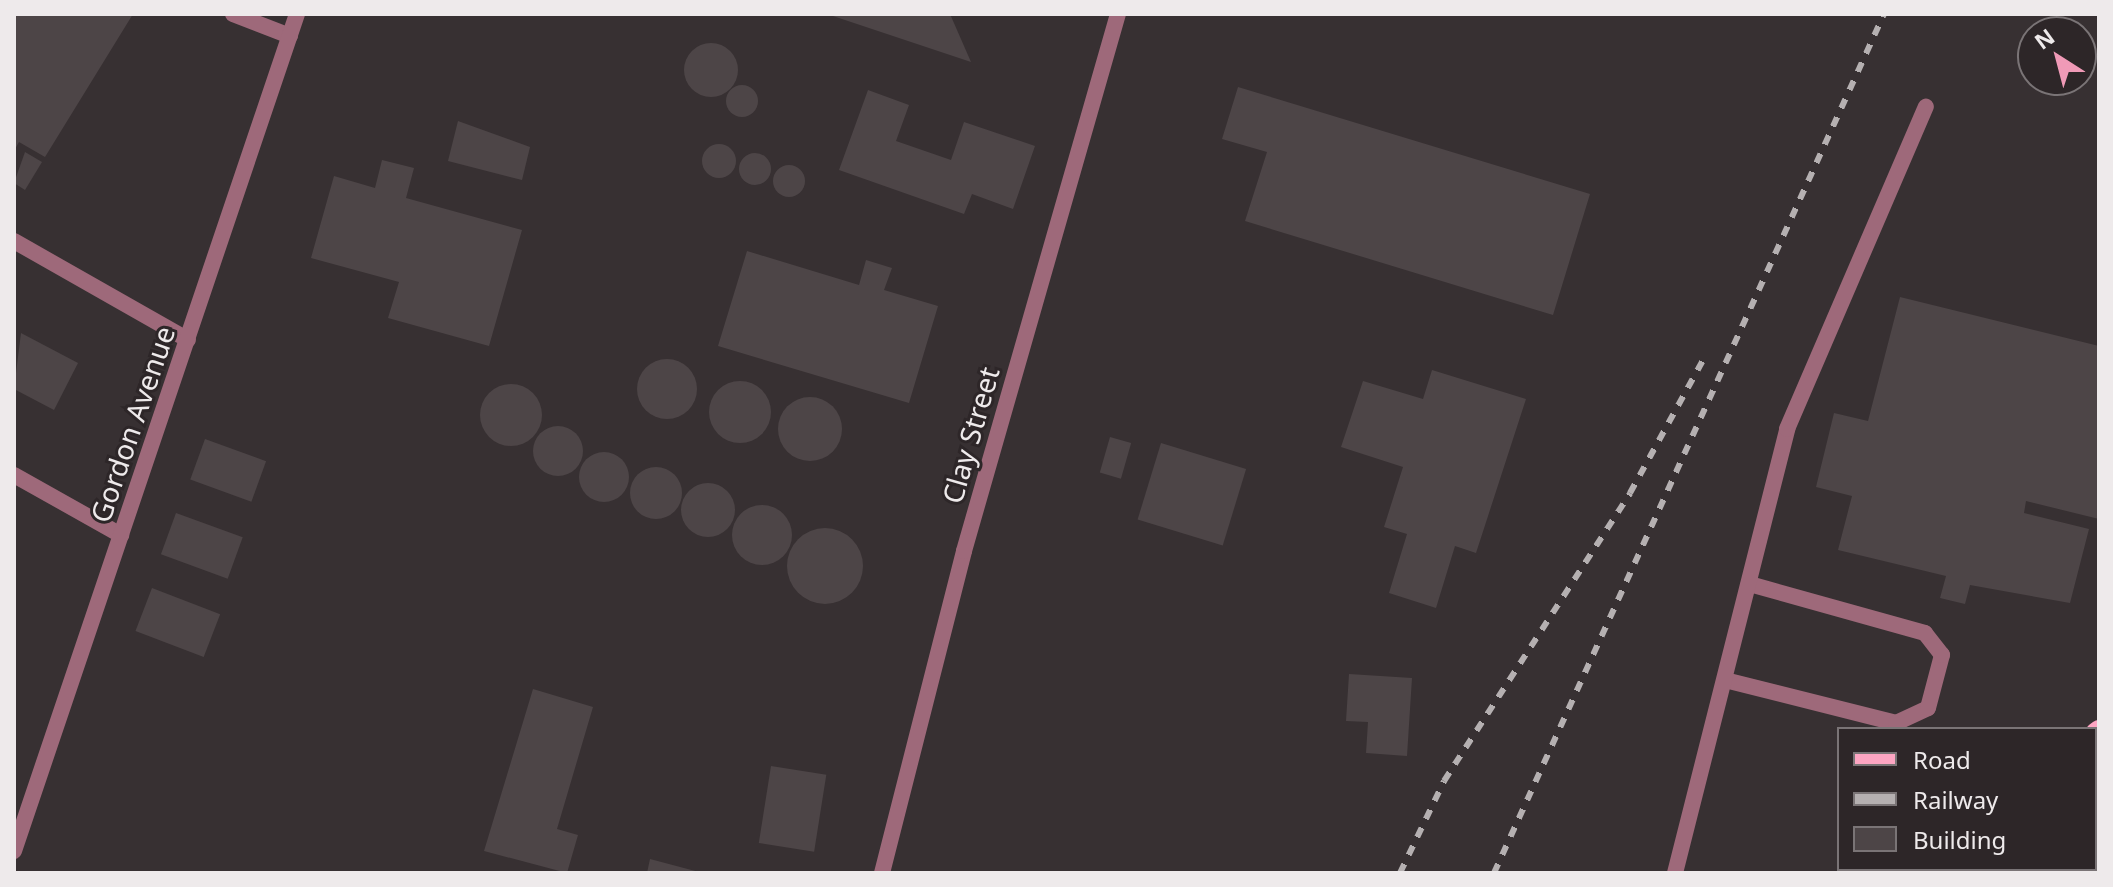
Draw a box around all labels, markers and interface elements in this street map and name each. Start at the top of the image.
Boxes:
north arrow [2017,16,2097,96]
text: N [2028,21,2060,56]
street label: Gordon Avenue [83,321,181,527]
street label: Clay Street [935,363,1005,507]
legend [1837,727,2097,871]
text: Road [1913,743,1971,776]
text: Railway [1913,783,1998,816]
text: Building [1913,823,2006,856]

